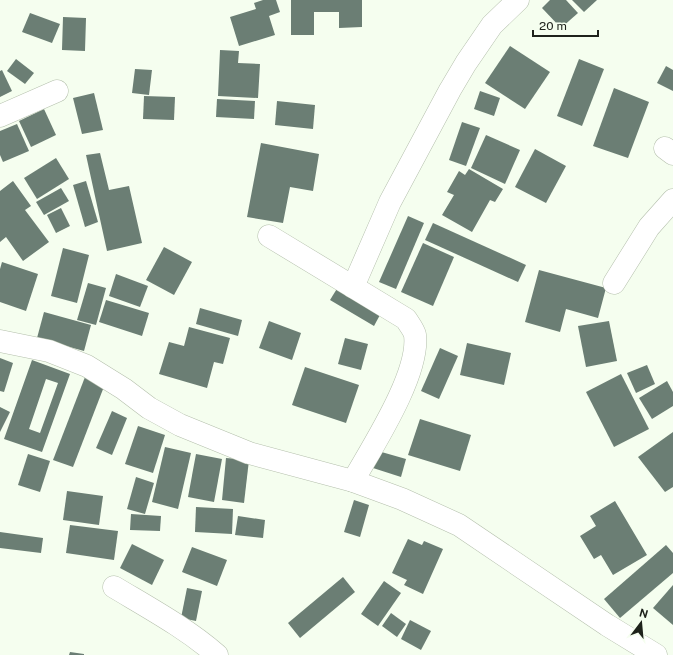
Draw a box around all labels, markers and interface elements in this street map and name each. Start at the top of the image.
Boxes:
scale bar [533,12,598,38]
text: 20 m [539,19,567,33]
north arrow [621,603,661,643]
text: N [638,606,650,620]

